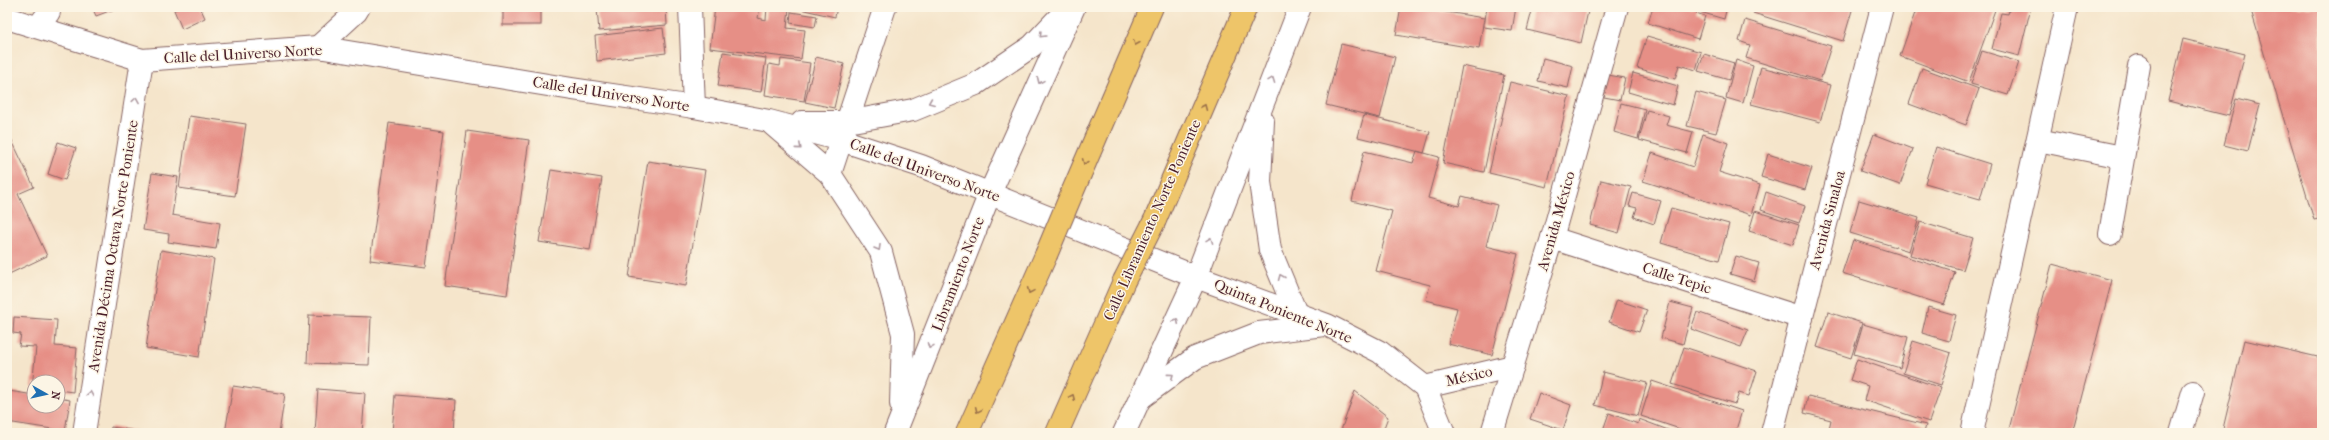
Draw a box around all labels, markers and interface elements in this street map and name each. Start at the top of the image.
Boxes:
one-way arrow [1039,30,1046,38]
one-way arrow [1133,39,1141,46]
street label: Calle del Universo Norte [163,41,323,67]
street label: Calle del Universo Norte [531,73,691,115]
one-way arrow [1268,76,1276,83]
one-way arrow [1037,77,1045,84]
one-way arrow [131,97,140,103]
one-way arrow [928,97,936,105]
one-way arrow [1199,103,1207,110]
street label: Calle Libramiento Norte Poniente [1099,116,1205,323]
street label: Avenida Décima Octava Norte Poniente [84,118,142,374]
street label: Calle del Universo Norte [847,134,1003,206]
one-way arrow [794,142,801,149]
one-way arrow [1082,159,1090,166]
street label: Avenida Sinaloa [1805,168,1849,272]
street label: Avenida México [1533,169,1579,274]
street label: Libramiento Norte [928,214,988,334]
one-way arrow [1206,237,1214,244]
one-way arrow [873,244,880,251]
street label: Calle Tepic [1640,258,1714,298]
one-way arrow [1278,274,1286,281]
street label: Quinta Poniente Norte [1211,275,1355,347]
one-way arrow [1027,286,1035,294]
one-way arrow [1171,318,1179,325]
one-way arrow [926,343,934,350]
street label: México [1444,362,1494,390]
one-way arrow [1167,373,1174,381]
north arrow [26,374,66,414]
text: N [48,390,62,401]
one-way arrow [86,391,94,398]
one-way arrow [1068,394,1076,401]
one-way arrow [974,406,982,413]

